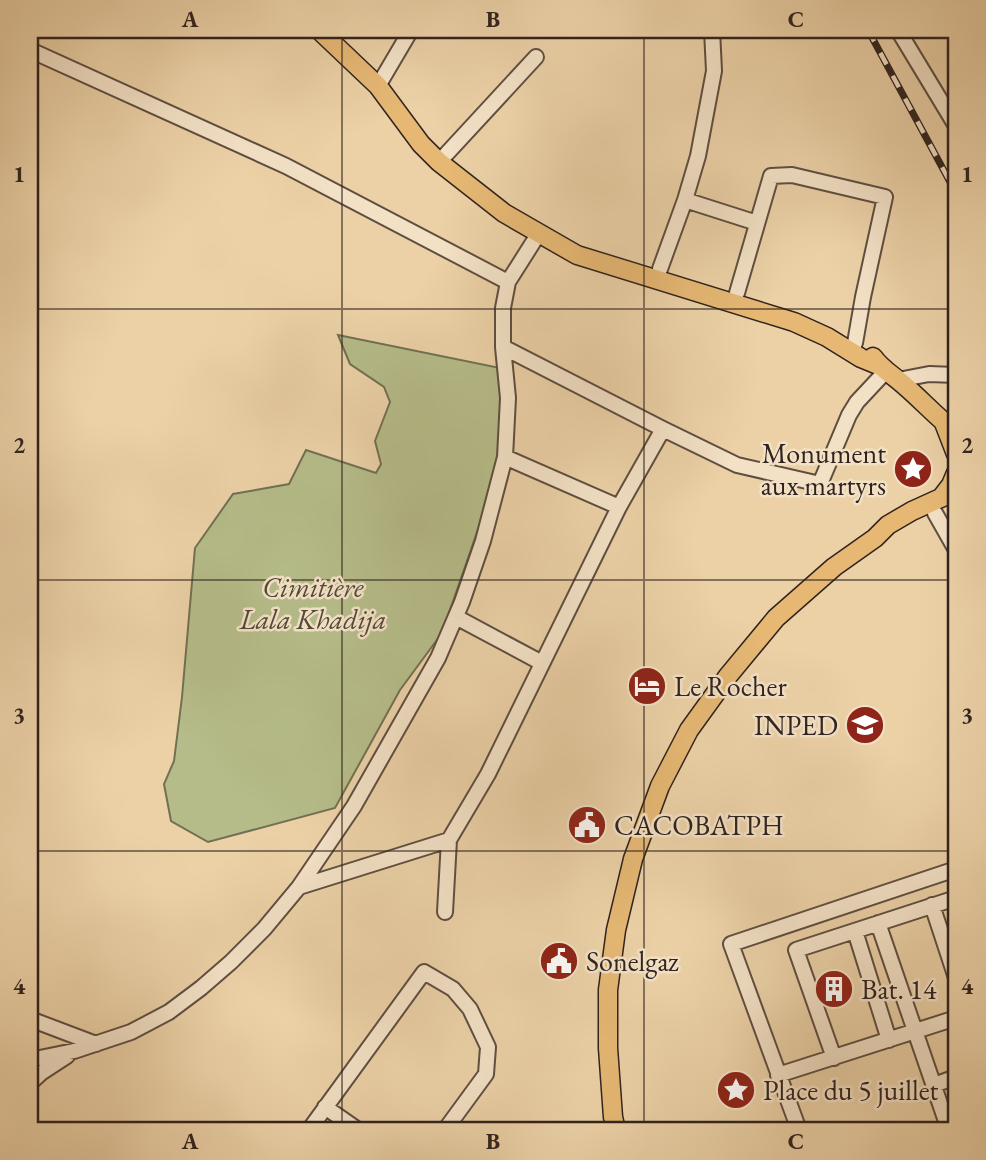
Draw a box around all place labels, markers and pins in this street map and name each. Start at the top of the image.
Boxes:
place label: Monument aux martyrs [761,435,886,503]
place icon: Monument aux martyrs [892,448,934,490]
hotel icon: Le Rocher [626,665,668,707]
place label: Le Rocher [674,668,787,704]
school or university icon: INPED [844,704,886,746]
place label: INPED [754,707,838,743]
public building icon: CACOBATPH [566,804,608,846]
place label: CACOBATPH [614,807,784,843]
public building icon: Sonelgaz [538,940,580,982]
place label: Sonelgaz [586,943,679,979]
building icon: Bat. 14 [813,968,855,1010]
place label: Bat. 14 [861,971,937,1007]
place icon: Place du 5 juillet [715,1069,757,1111]
place label: Place du 5 juillet [763,1072,939,1108]

